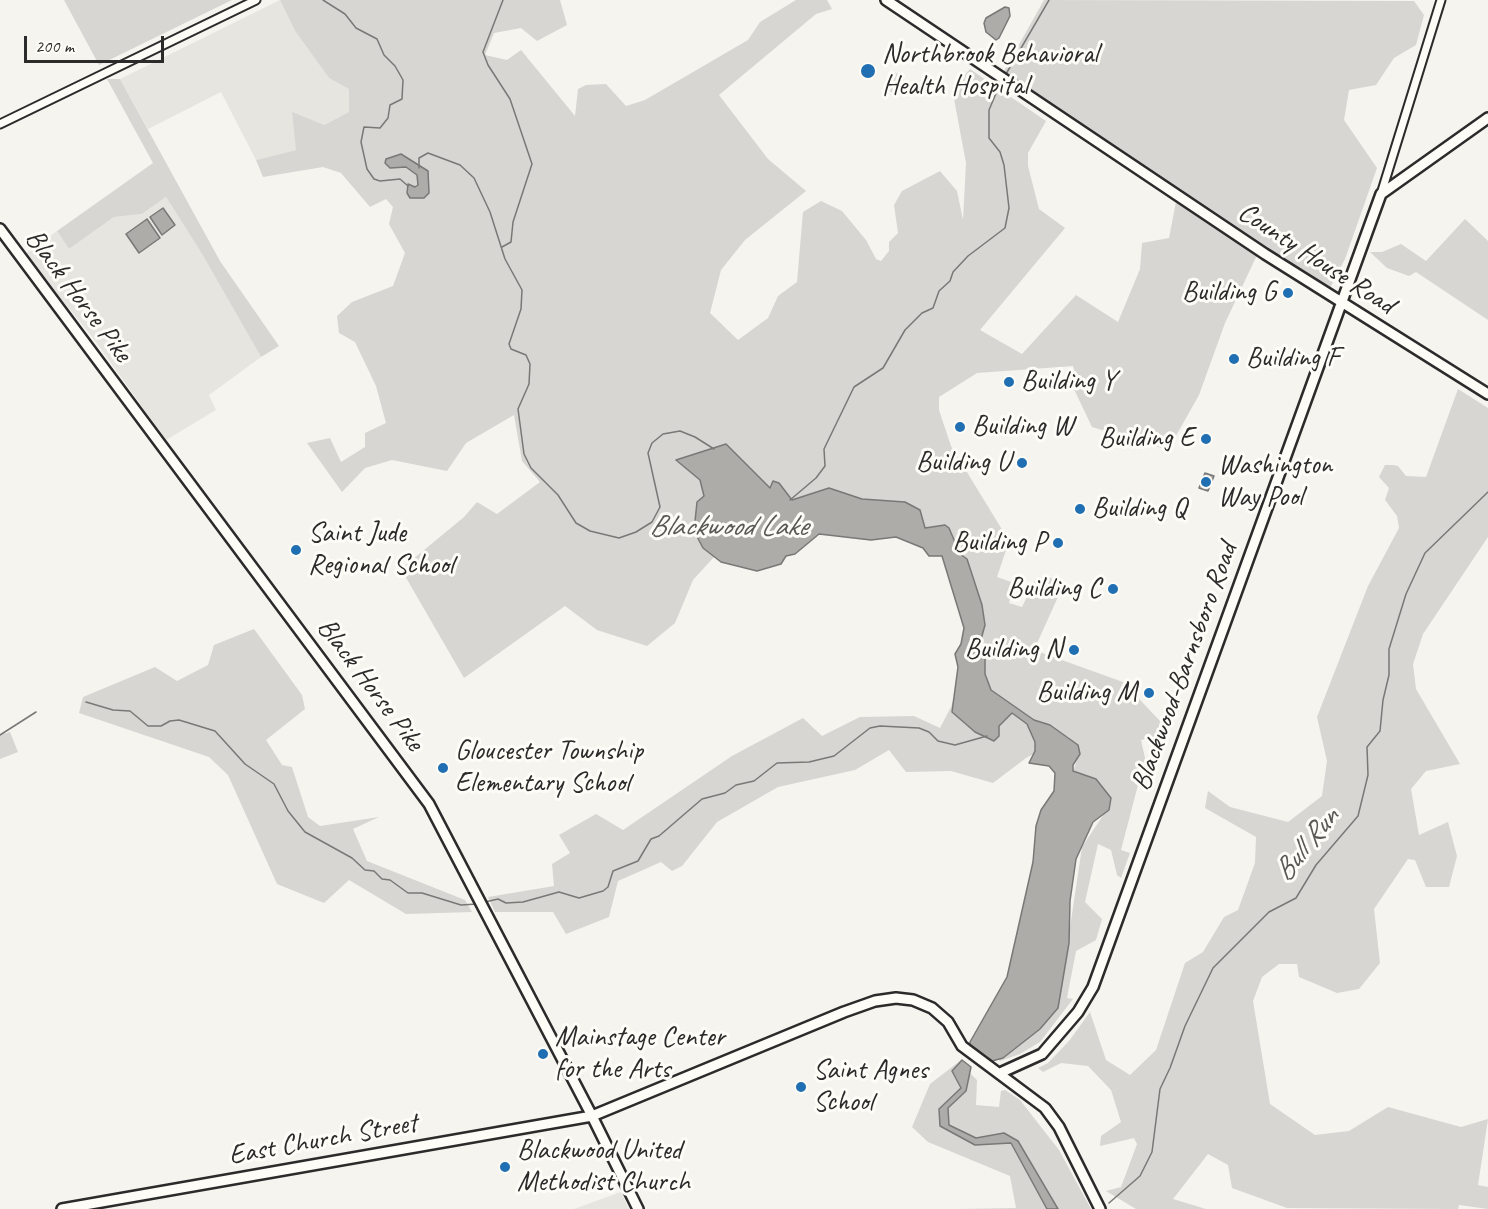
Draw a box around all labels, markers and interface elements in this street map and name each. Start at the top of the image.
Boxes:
scale bar [27,24,166,62]
text: 200 m [35,35,74,57]
place label: Northbrook Behavioral Health Hospital [882,38,1098,104]
marker: Northbrook Behavioral Health Hospital [859,62,877,80]
street label: County House Road [1231,196,1401,322]
street label: Black Horse Pike [17,223,139,369]
place label: Building G [1182,276,1276,310]
marker: Building G [1281,286,1295,300]
place label: Building F [1246,342,1339,376]
marker: Building F [1227,352,1241,366]
place label: Building Y [1021,365,1116,399]
marker: Building Y [1002,375,1016,389]
place label: Building W [972,410,1073,444]
marker: Building W [953,420,967,434]
place label: Building E [1099,422,1194,456]
marker: Building E [1199,432,1213,446]
place label: Building U [916,446,1010,480]
place label: Washington Way Pool [1218,449,1332,515]
marker: Building U [1015,456,1029,470]
marker: Washington Way Pool [1199,475,1213,489]
place label: Building Q [1092,492,1186,526]
marker: Building Q [1073,502,1087,516]
water label: Blackwood Lake [649,509,807,545]
place label: Saint Jude Regional School [308,517,453,583]
place label: Building P [953,526,1046,560]
marker: Building P [1051,536,1065,550]
street label: Blackwood-Barnsboro Road [1125,539,1245,795]
marker: Saint Jude Regional School [289,543,303,557]
place label: Building C [1007,572,1101,606]
marker: Building C [1106,582,1120,596]
street label: Black Horse Pike [309,612,431,758]
place label: Building N [965,633,1062,667]
marker: Building N [1067,643,1081,657]
place label: Building M [1036,676,1137,710]
marker: Building M [1142,686,1156,700]
place label: Gloucester Township Elementary School [455,735,643,801]
marker: Gloucester Township Elementary School [436,761,450,775]
water label: Bull Run [1267,801,1347,889]
place label: Mainstage Center for the Arts [555,1021,725,1087]
marker: Mainstage Center for the Arts [536,1047,550,1061]
place label: Saint Agnes School [813,1054,928,1120]
marker: Saint Agnes School [794,1080,808,1094]
street label: East Church Street [226,1107,420,1173]
place label: Blackwood United Methodist Church [517,1134,690,1200]
marker: Blackwood United Methodist Church [498,1160,512,1174]

